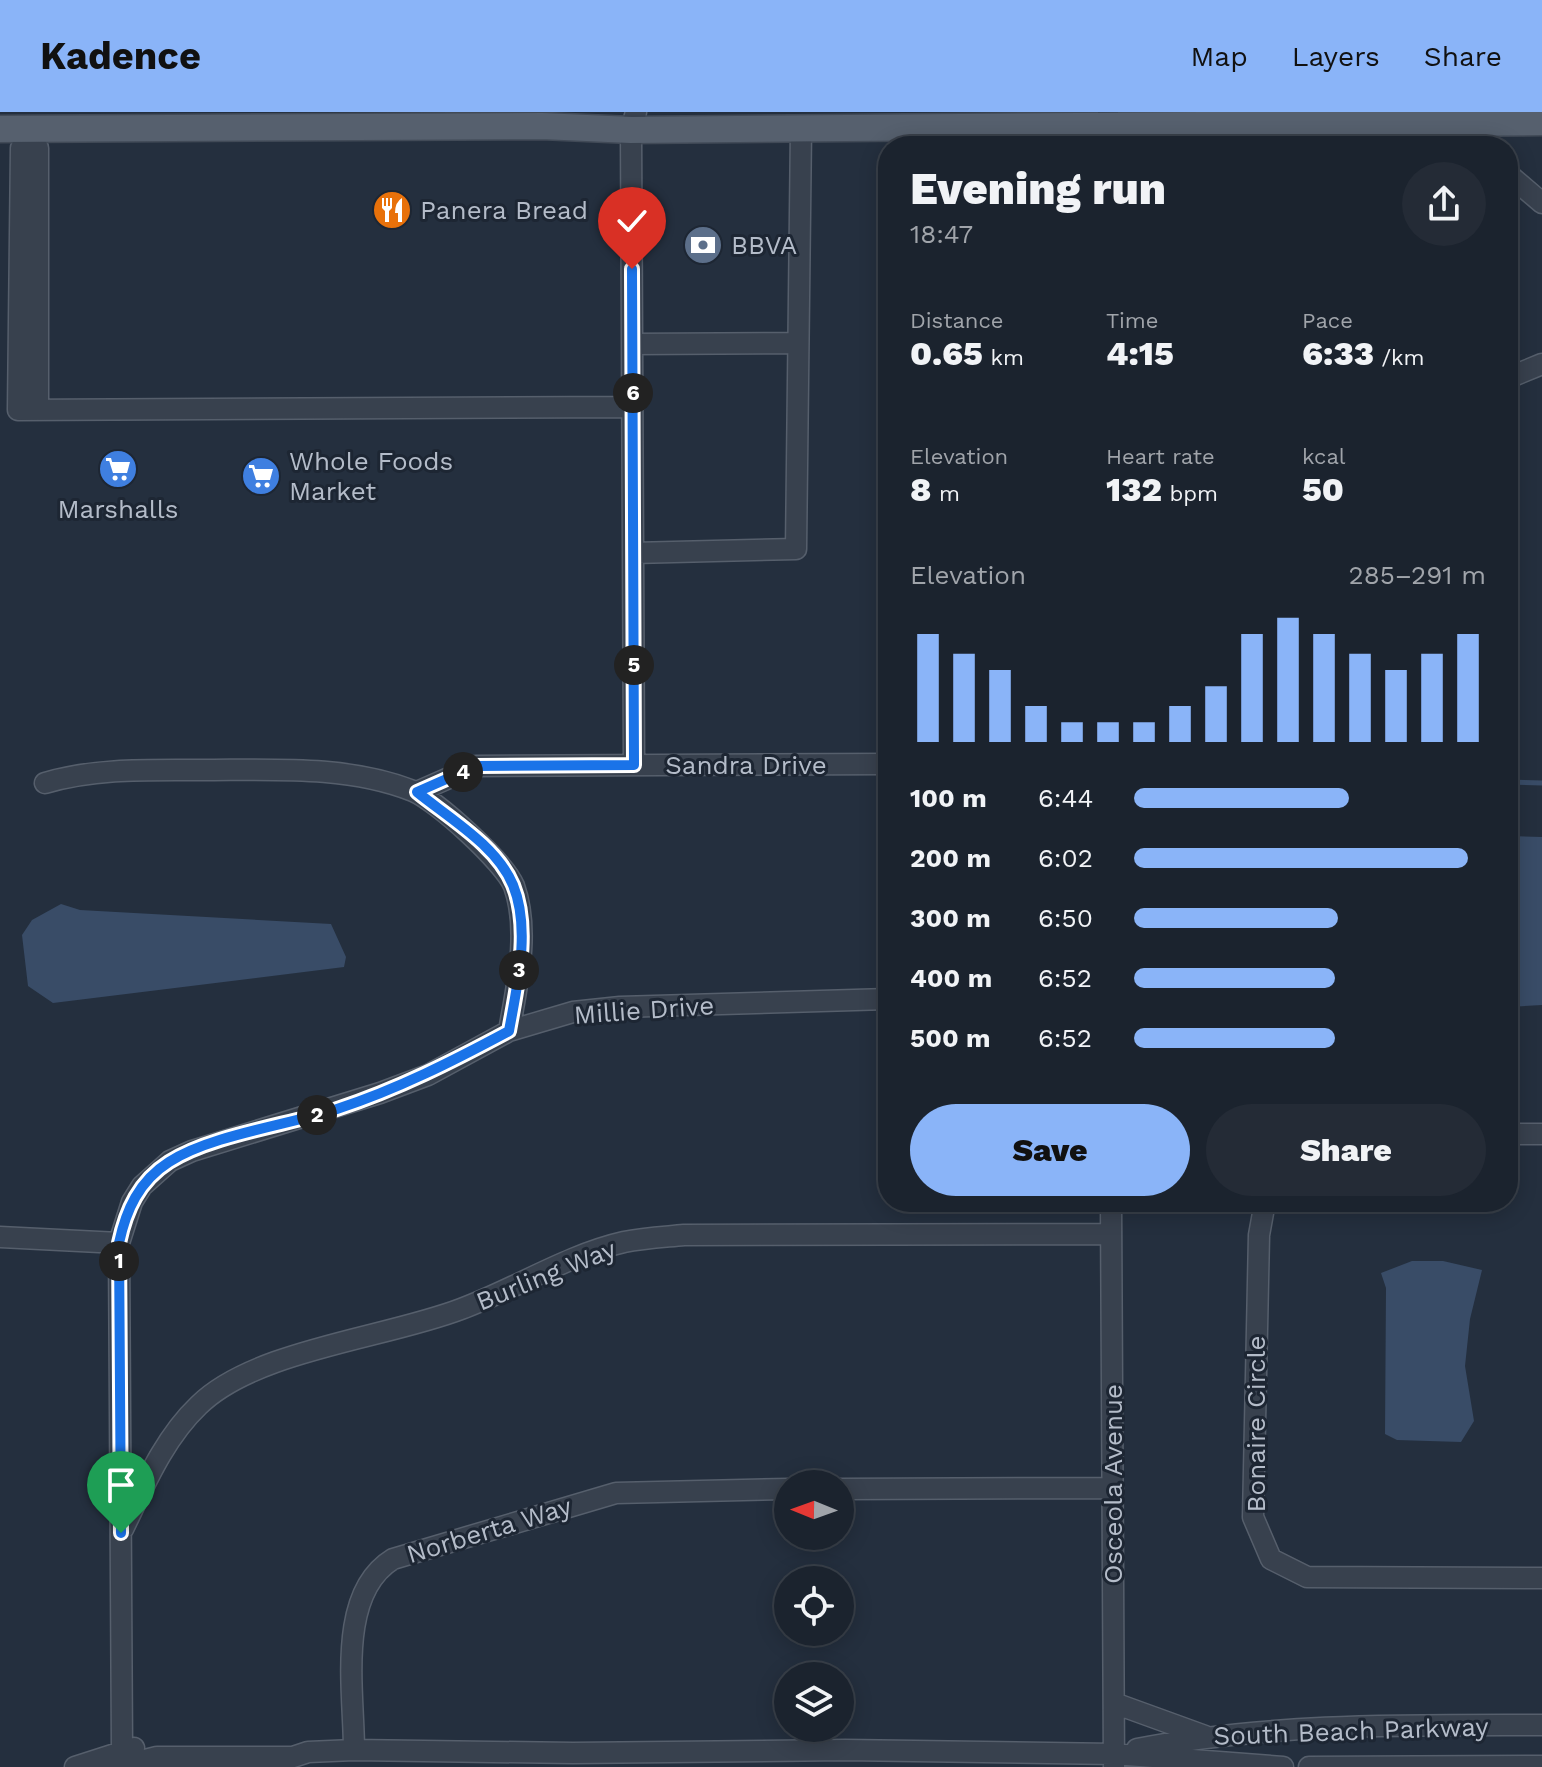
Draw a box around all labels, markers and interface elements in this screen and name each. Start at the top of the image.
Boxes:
text: Kadence [40,34,201,78]
text: Map [1191,40,1248,73]
text: Layers [1292,40,1380,73]
text: Share [1424,40,1502,73]
button: share [1402,162,1486,246]
text: Evening run [910,163,1166,215]
pin [598,187,666,269]
restaurant icon: Panera Bread [371,189,413,231]
place label: Panera Bread [420,195,588,225]
icon: check [610,199,654,243]
text: 18:47 [910,219,973,249]
bank icon: BBVA [682,224,724,266]
place label: BBVA [731,230,797,260]
text: Distance [910,308,1004,333]
text: Time [1106,308,1158,333]
text: Pace [1302,308,1353,333]
text: 0.65 [910,333,983,373]
text: 4:15 [1106,333,1174,373]
text: 6:33 [1302,333,1374,373]
text: km [983,345,1024,370]
text: /km [1374,345,1425,370]
pin: 6 [613,373,653,413]
text: 6 [626,380,640,405]
text: Elevation [910,444,1008,469]
text: Heart rate [1106,444,1215,469]
text: kcal [1302,444,1346,469]
place label: Whole Foods Market [289,446,453,506]
supermarket icon: Marshalls [97,448,139,490]
supermarket icon: Whole Foods Market [240,455,282,497]
text: 8 [910,469,931,509]
text: 132 [1106,469,1162,509]
text: 50 [1302,469,1344,509]
text: m [931,481,960,506]
text: bpm [1162,481,1218,506]
place label: Marshalls [58,494,178,524]
text: Elevation [910,560,1026,590]
text: 285–291 m [1348,560,1486,590]
pin: 5 [614,645,654,685]
text: 5 [628,652,640,677]
street label: Sandra Drive [665,750,827,780]
pin: 4 [443,752,483,792]
text: 4 [456,759,470,784]
text: 100 m [910,783,987,813]
text: 6:44 [1038,783,1093,813]
text: 200 m [910,843,991,873]
text: 6:02 [1038,843,1093,873]
text: 300 m [910,903,991,933]
text: 6:50 [1038,903,1093,933]
pin: 3 [499,950,539,990]
text: 3 [512,957,526,982]
text: 400 m [910,963,992,993]
text: 6:52 [1038,963,1092,993]
street label: Millie Drive [573,990,715,1030]
text: 500 m [910,1023,991,1053]
text: 6:52 [1038,1023,1092,1053]
pin: 2 [297,1095,337,1135]
text: 2 [310,1102,324,1127]
button: Save [910,1104,1190,1196]
button: Share [1206,1104,1486,1196]
street label: Burling Way [472,1233,621,1317]
pin: 1 [99,1241,139,1281]
text: 1 [114,1248,124,1273]
street label: Bonaire Circle [1241,1336,1271,1512]
street label: Osceola Avenue [1098,1384,1128,1584]
pin [87,1451,155,1533]
icon: arrive [99,1463,143,1507]
north arrow [774,1470,854,1550]
map controls [774,1470,854,1742]
street label: Norberta Way [403,1491,576,1569]
button: locate [774,1566,854,1646]
button: layers [774,1662,854,1742]
street label: South Beach Parkway [1213,1711,1490,1751]

